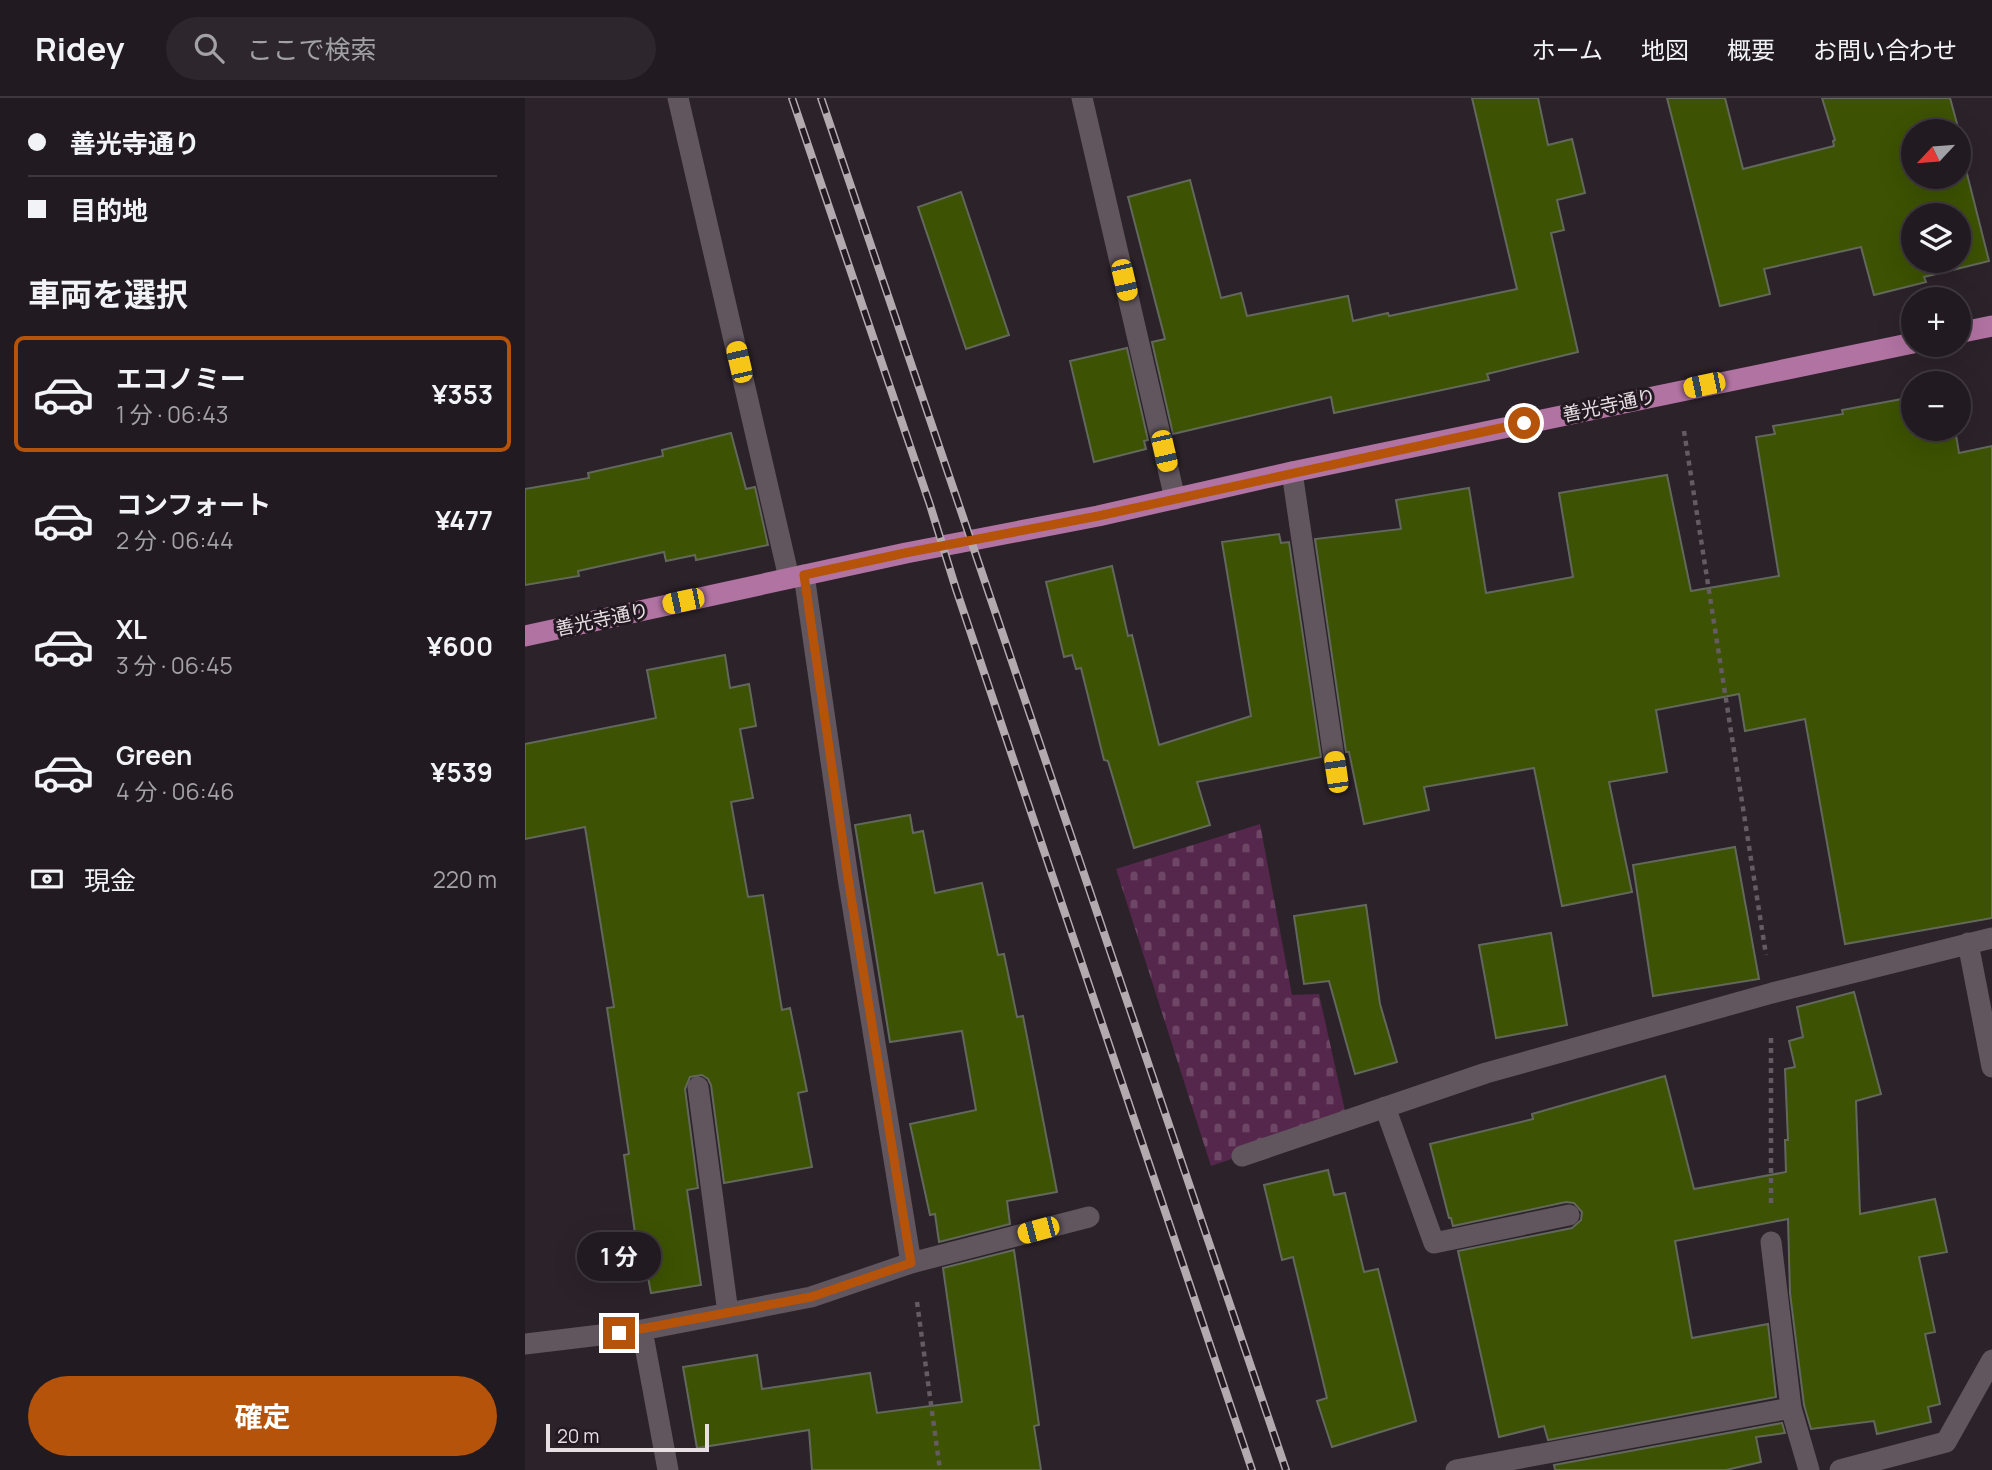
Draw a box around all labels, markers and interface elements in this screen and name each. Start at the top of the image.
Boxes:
search box [166,17,656,80]
text: Ridey [35,26,124,71]
icon: search [190,29,228,67]
text: ここで検索 [246,31,376,67]
text: ホーム [1532,33,1603,66]
text: 地図 [1641,33,1689,66]
text: 概要 [1727,33,1775,66]
text: お問い合わせ [1813,33,1957,66]
north arrow [1901,119,1971,189]
map controls [1901,119,1971,441]
text: 善光寺通り [70,125,200,161]
text: 目的地 [70,192,148,228]
button: layers [1901,203,1971,273]
car [1110,257,1139,303]
text: 車両を選択 [28,272,188,316]
button: + [1901,287,1971,357]
car [725,339,754,385]
text: エコノミー [116,360,246,396]
icon: car [32,363,95,426]
car [1682,370,1727,400]
button: − [1901,371,1971,441]
text: ¥353 [432,376,493,412]
street label: 善光寺通り [1560,382,1658,428]
text: 1 分 · 06:43 [116,398,228,430]
route start [1508,407,1540,439]
car [1150,428,1179,474]
text: コンフォート [116,486,271,522]
icon: car [32,489,95,552]
text: ¥477 [435,502,493,538]
text: 2 分 · 06:44 [116,524,234,556]
car [661,586,706,616]
street label: 善光寺通り [553,596,651,642]
text: XL [116,611,147,647]
icon: car [32,615,95,678]
text: ¥600 [427,628,493,664]
text: 3 分 · 06:45 [116,649,233,681]
text: Green [116,737,192,773]
icon: car [32,741,95,804]
car [1323,750,1350,794]
text: ¥539 [431,754,493,790]
text: 4 分 · 06:46 [116,775,235,807]
icon: cash [28,860,66,898]
text: 現金 [84,862,136,898]
text: 220 m [433,863,497,895]
car [1015,1214,1062,1246]
callout: 1 分 [577,1232,661,1280]
text: 1 分 [600,1240,638,1272]
route end [603,1317,635,1349]
button: 確定 [28,1376,497,1456]
scale bar [546,1421,709,1453]
text: 20 m [557,1423,599,1449]

